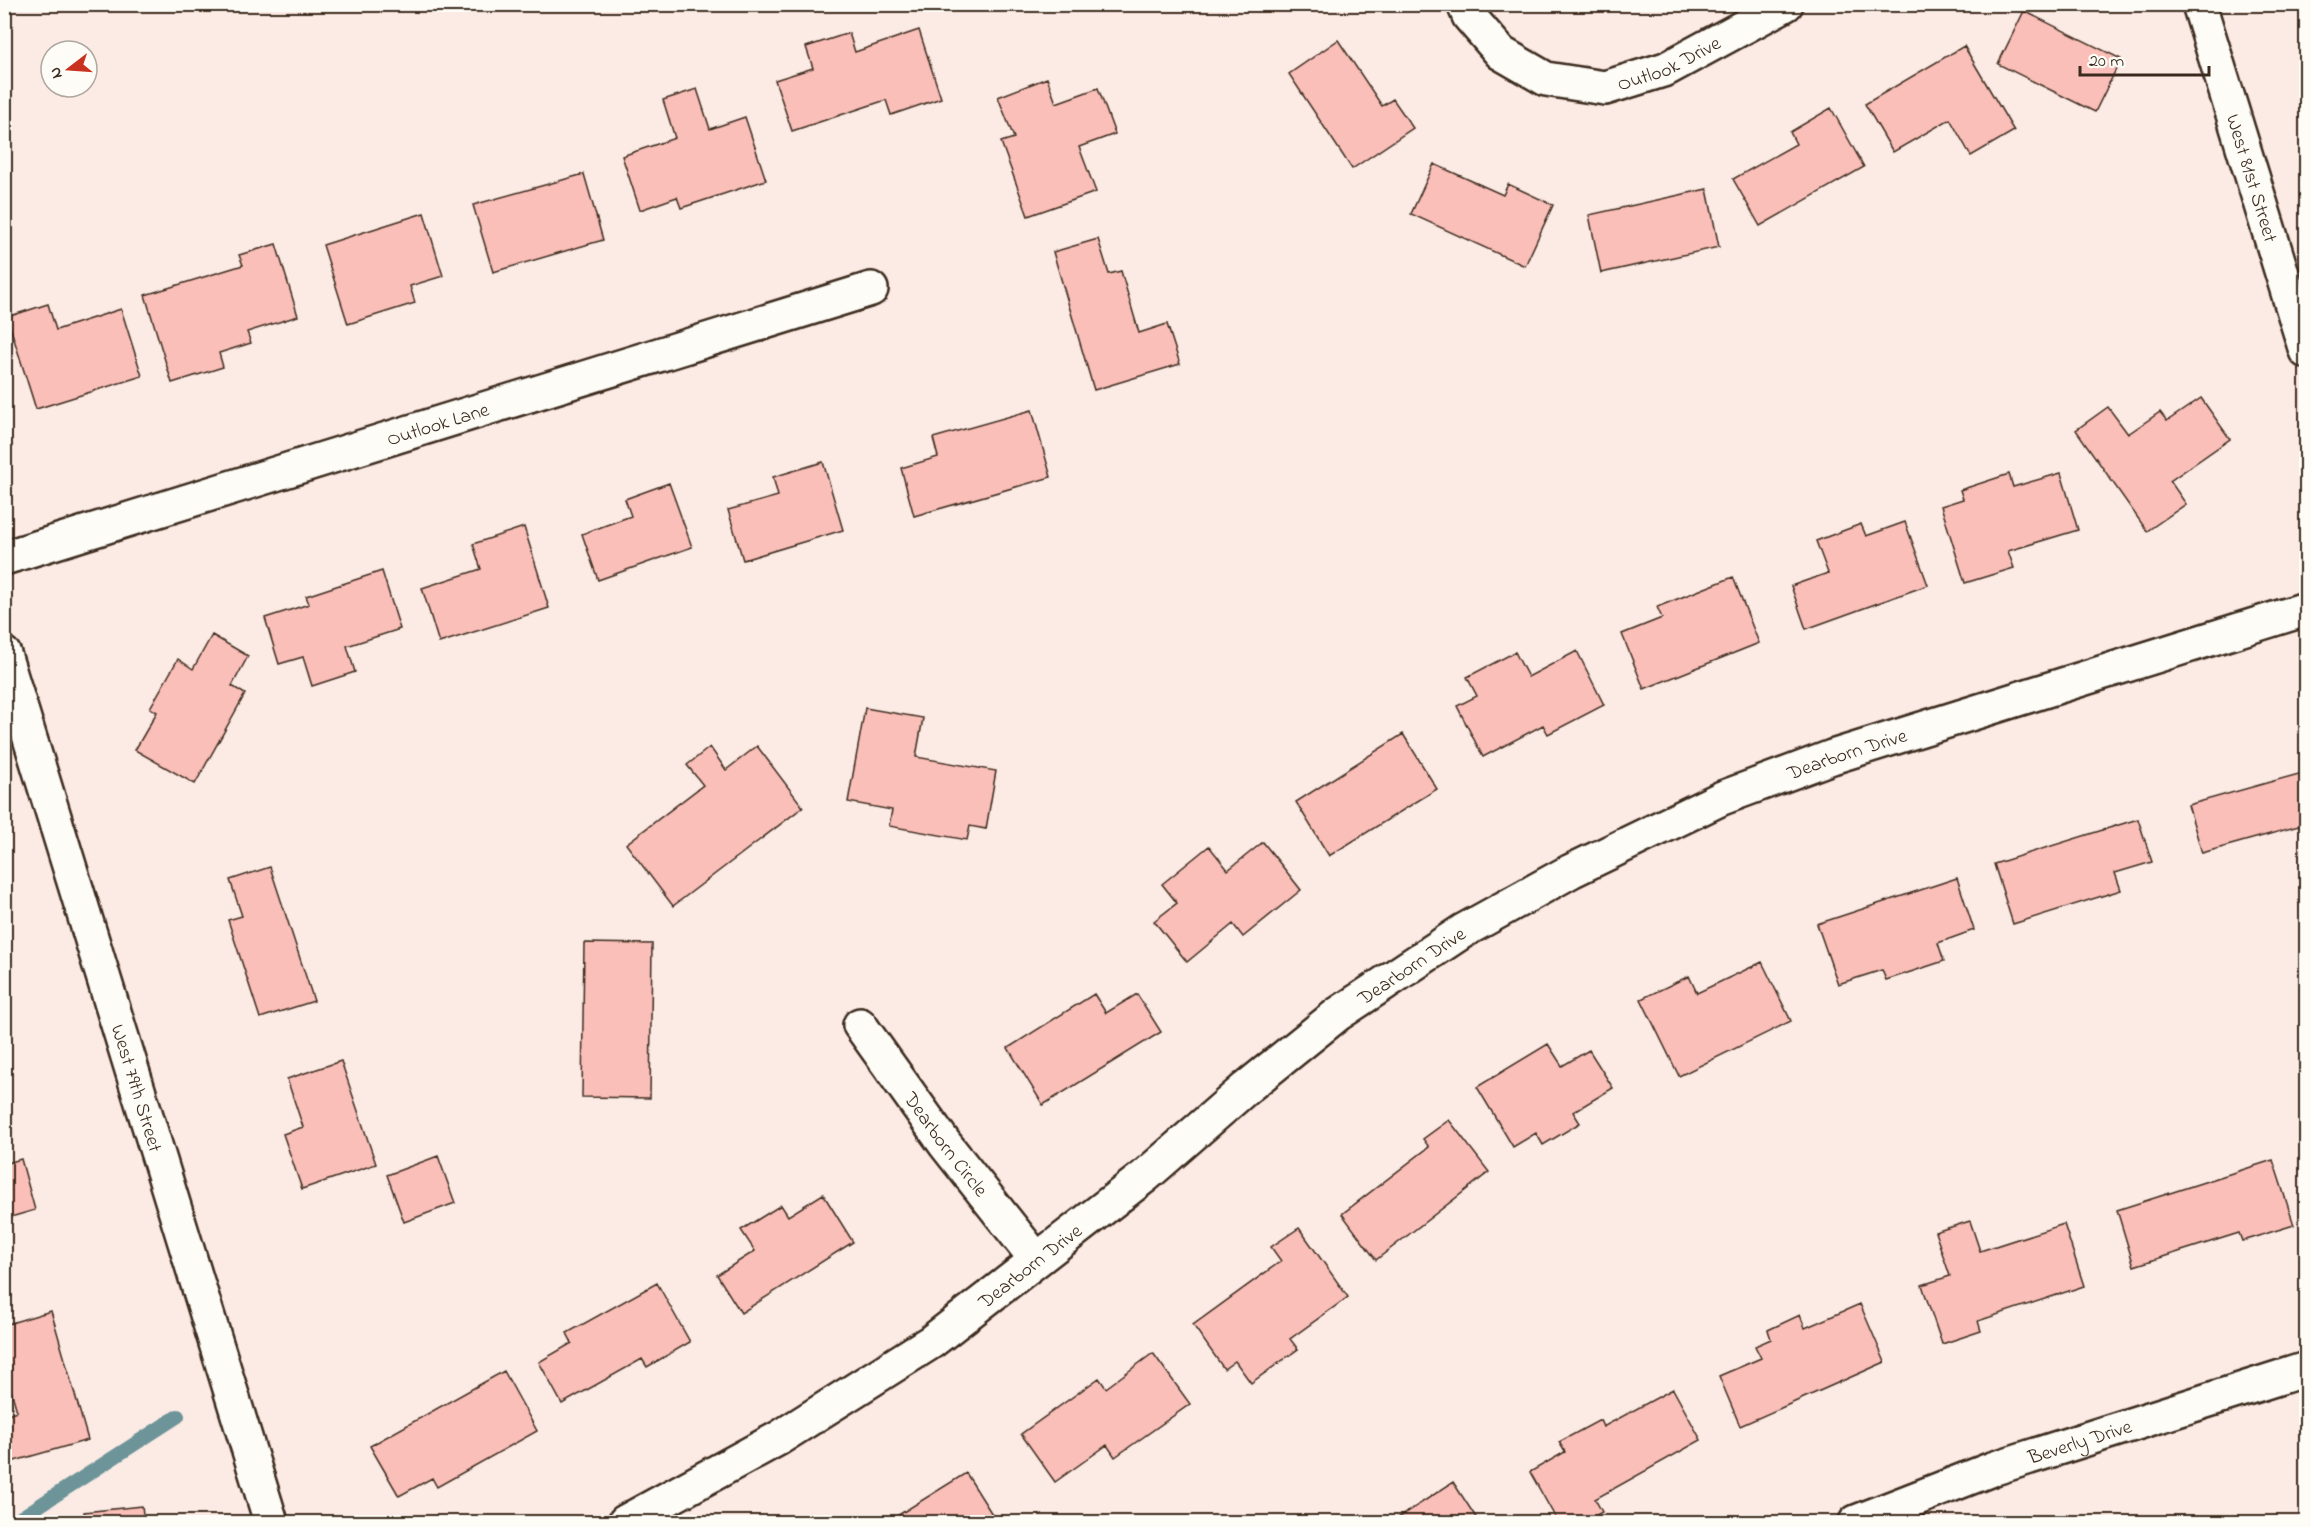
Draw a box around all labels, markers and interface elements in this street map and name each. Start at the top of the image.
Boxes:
street label: Outlook Drive [1614,30,1727,100]
north arrow [39,39,99,99]
scale bar [2080,39,2209,77]
text: 20 m [2089,49,2124,75]
text: N [43,64,70,81]
street label: West 81st Street [2217,111,2284,247]
street label: Outlook Lane [384,396,493,455]
street label: Dearborn Drive [1783,722,1911,790]
street label: Dearborn Drive [1352,921,1473,1015]
street label: West 79th Street [102,1021,168,1156]
street label: Dearborn Circle [895,1086,994,1204]
street label: Dearborn Drive [972,1218,1089,1318]
street label: Beverly Drive [2024,1413,2136,1474]

